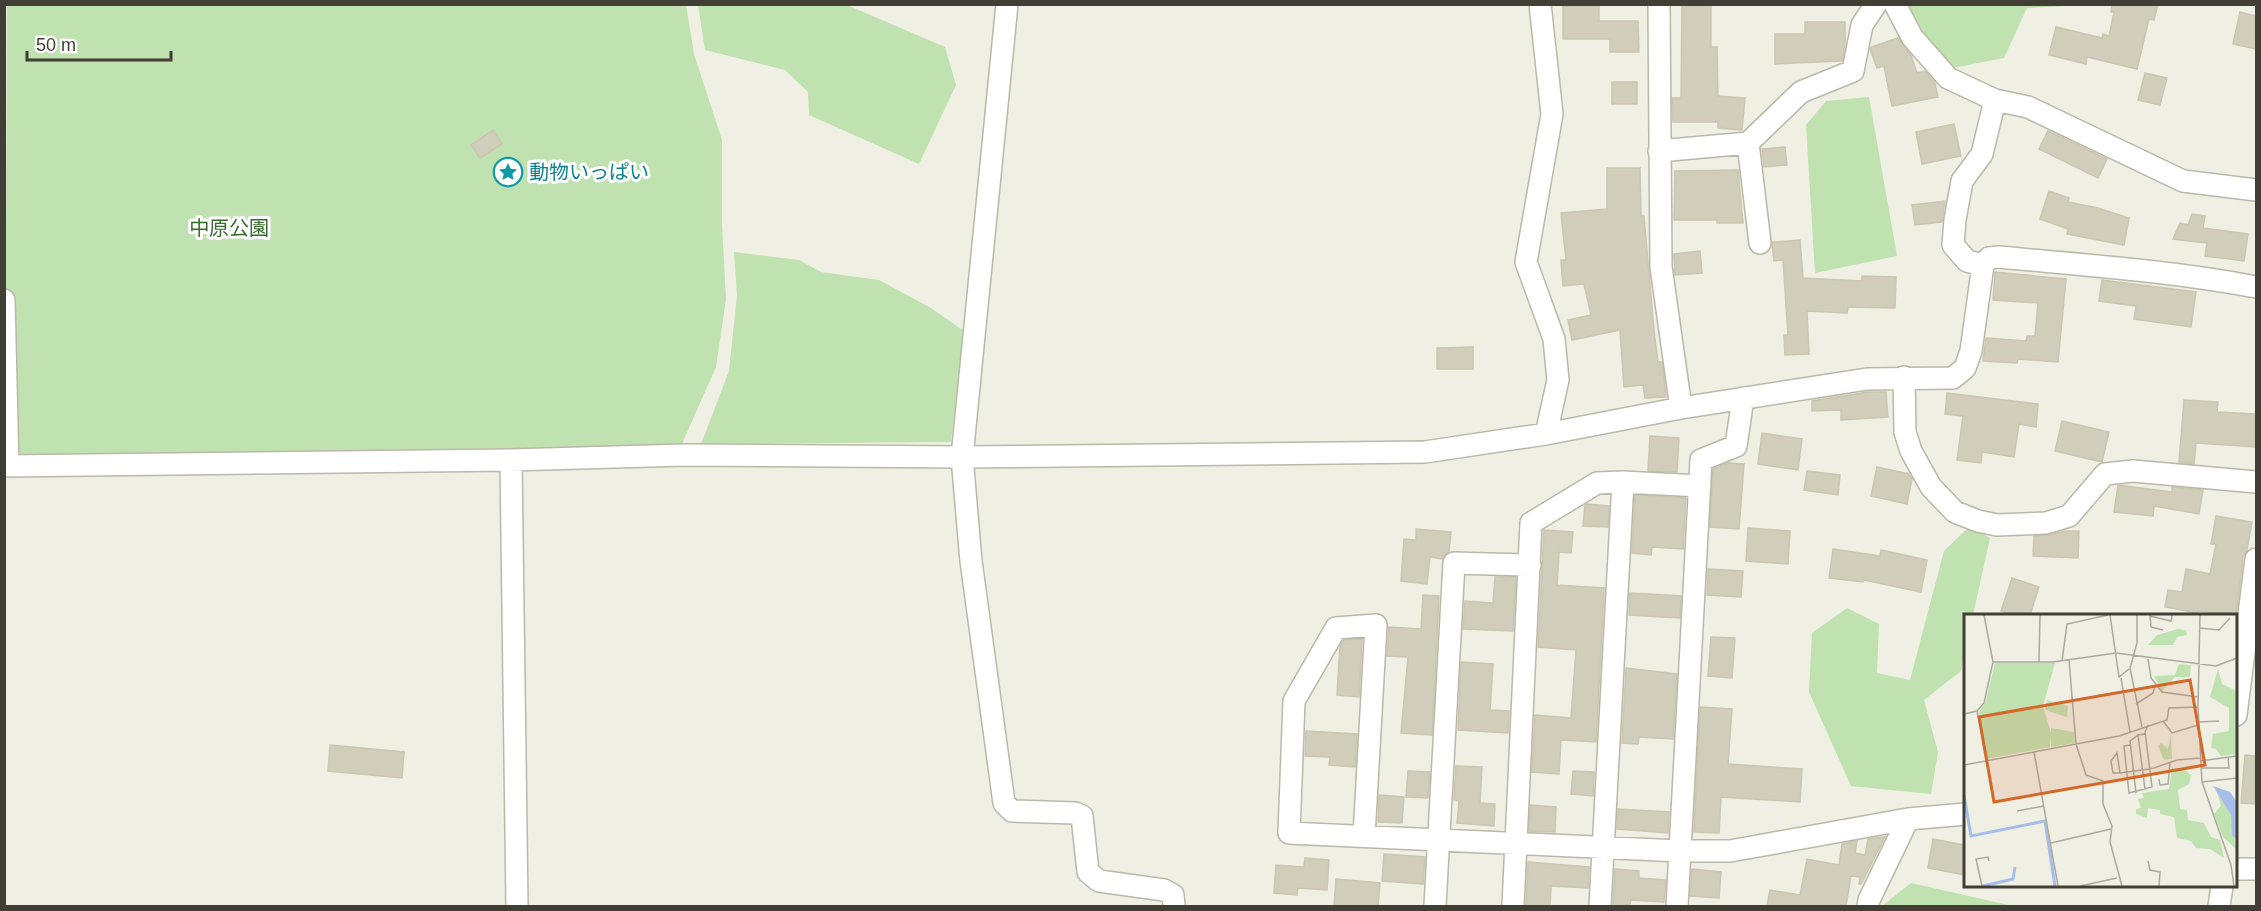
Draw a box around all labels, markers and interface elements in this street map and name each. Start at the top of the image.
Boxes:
scale bar [27,24,171,62]
text: 50 m [36,35,76,55]
place icon: 動物いっぱい [492,156,524,188]
place label: 動物いっぱい [529,161,649,183]
park label: 中原公園 [189,217,269,239]
inset map [1964,614,2237,887]

